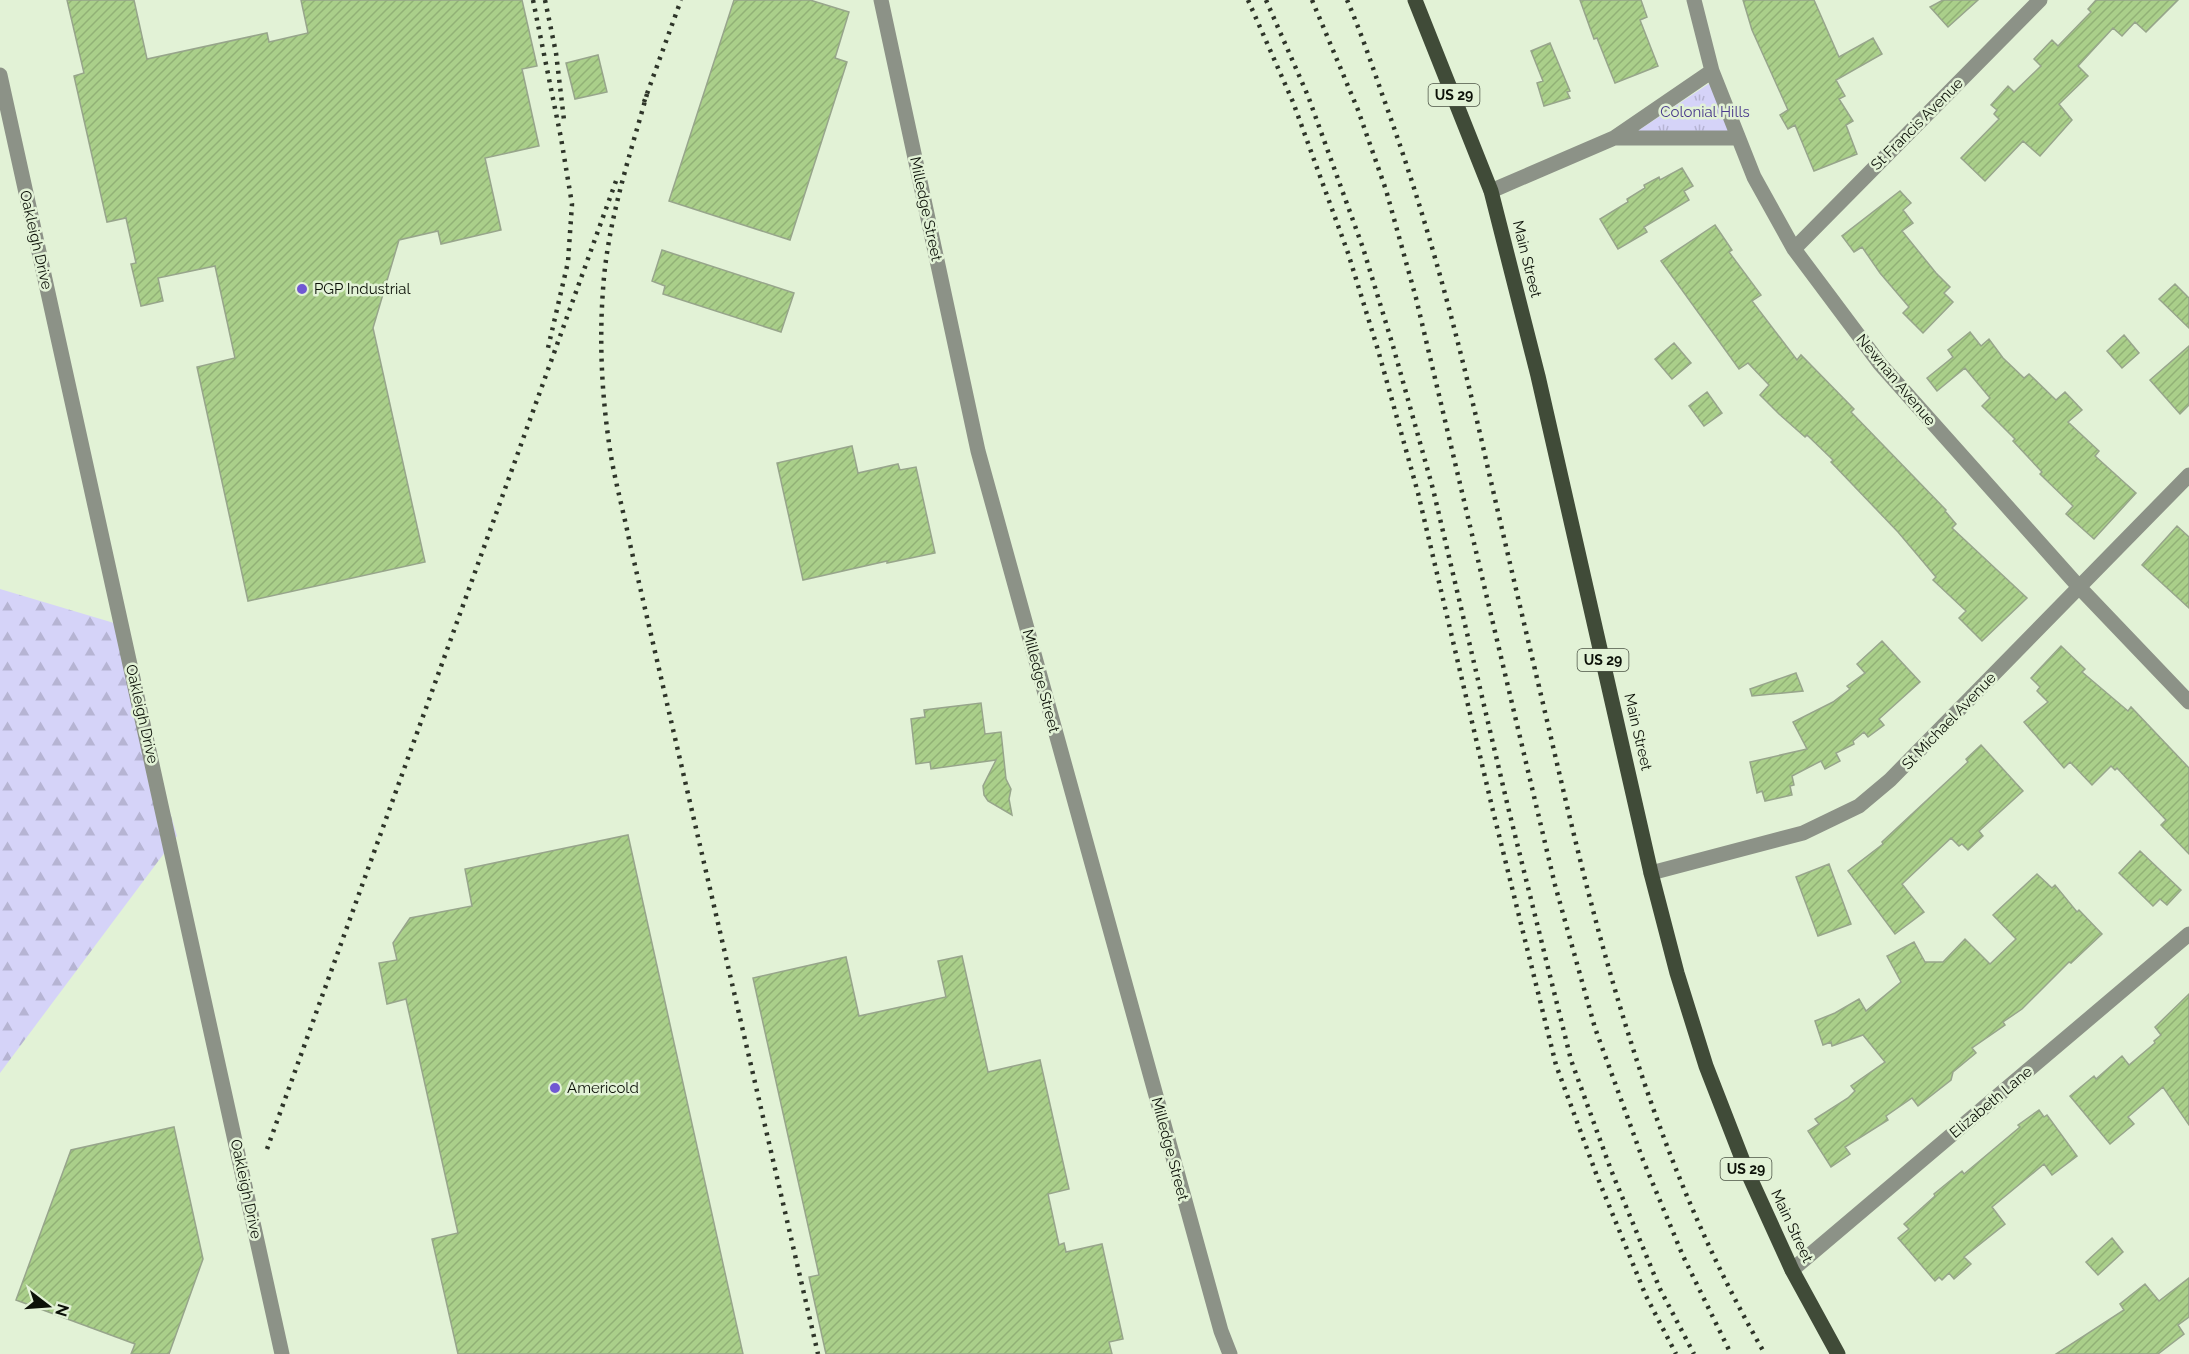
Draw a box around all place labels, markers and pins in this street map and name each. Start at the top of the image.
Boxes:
place label: PGP Industrial [314,280,412,298]
marker: PGP Industrial [295,282,309,296]
place label: Americold [567,1079,639,1097]
marker: Americold [548,1081,562,1095]

